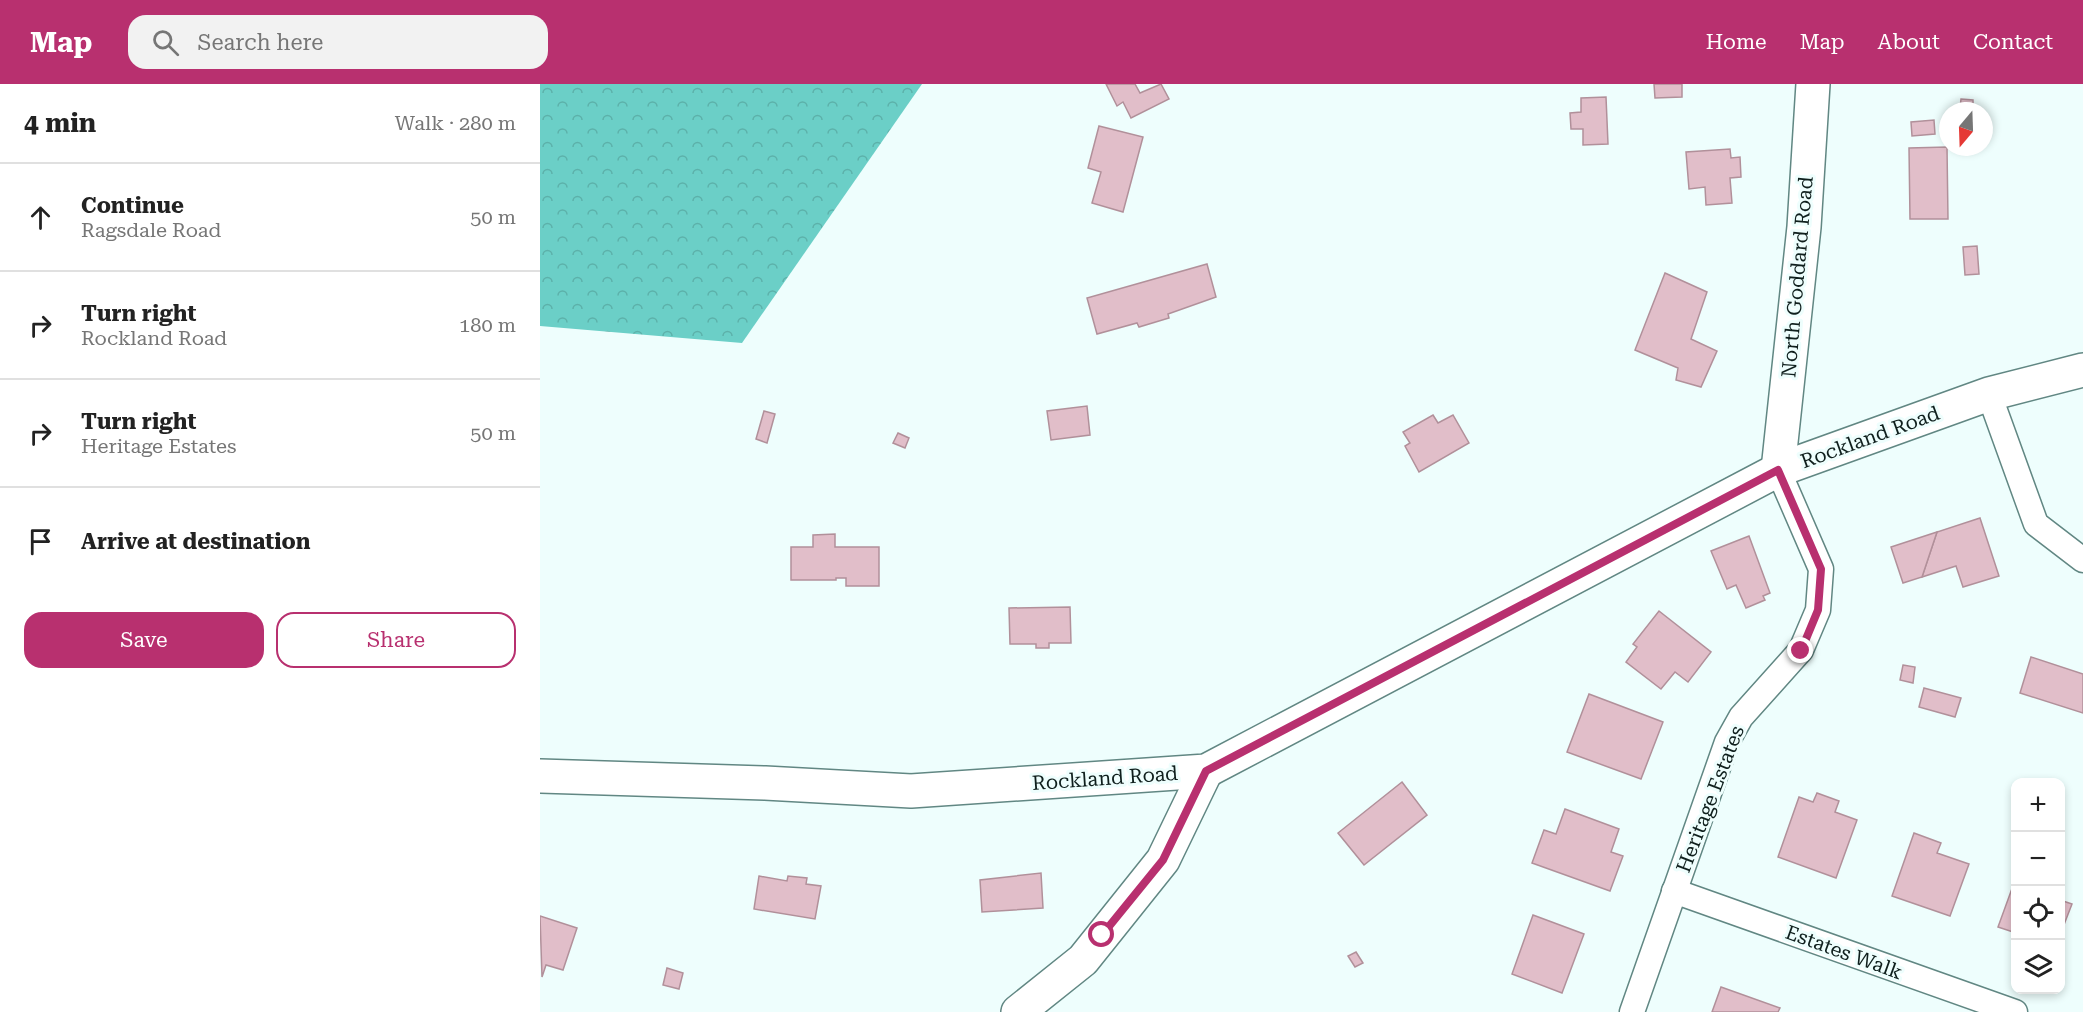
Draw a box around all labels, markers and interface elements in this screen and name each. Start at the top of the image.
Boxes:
search box [128,15,548,69]
text: Map [30,26,92,59]
icon: search [149,26,182,59]
text: Search here [197,30,323,55]
text: Home [1706,30,1767,54]
text: Map [1800,30,1845,54]
text: About [1878,30,1940,54]
text: Contact [1973,30,2053,54]
north arrow [1939,102,1993,156]
text: 4 min [24,108,96,138]
text: Walk · 280 m [395,111,516,135]
street label: North Goddard Road [1776,175,1818,379]
text: Continue [81,193,184,218]
icon: ahead [24,201,57,234]
text: 50 m [470,205,516,229]
text: Ragsdale Road [81,218,221,242]
text: Turn right [81,301,196,326]
icon: right [24,309,57,342]
text: 180 m [459,313,516,337]
text: Rockland Road [81,326,227,350]
street label: Rockland Road [1797,401,1943,473]
text: Turn right [81,409,196,434]
icon: right [24,417,57,450]
text: 50 m [470,421,516,445]
text: Heritage Estates [81,434,236,458]
icon: arrive [24,525,57,558]
text: Arrive at destination [81,529,310,554]
button: Save [24,612,264,668]
button: Share [276,612,516,668]
route end [1787,637,1813,663]
street label: Heritage Estates [1671,722,1749,876]
street label: Rockland Road [1031,761,1179,795]
map controls [2011,778,2065,994]
button: + [2011,778,2065,832]
button: − [2011,832,2065,886]
button: locate [2011,886,2065,940]
street label: Estates Walk [1782,920,1906,984]
route start [1088,921,1114,947]
button: layers [2011,940,2065,994]

